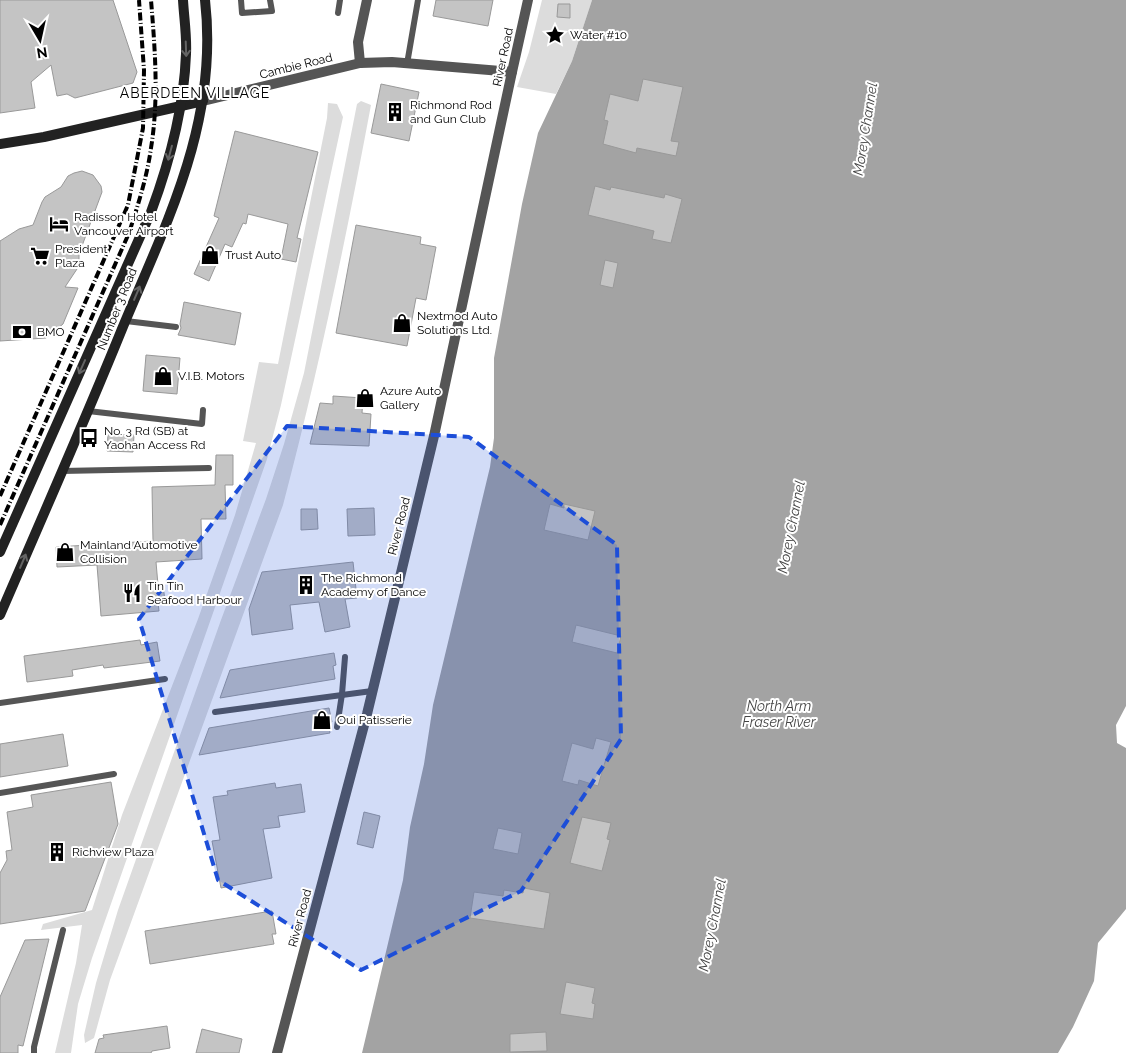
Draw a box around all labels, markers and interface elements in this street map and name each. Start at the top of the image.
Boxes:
north arrow [15,15,65,65]
place icon: Water #10 [544,24,566,46]
street label: River Road [490,26,516,88]
place label: Water #10 [570,28,627,42]
one-way arrow [181,40,191,56]
text: N [36,44,49,62]
street label: Cambie Road [258,50,334,82]
water label: Morey Channel [850,81,880,177]
district label: ABERDEEN VILLAGE [120,85,270,101]
place label: Richmond Rod and Gun Club [410,98,492,126]
building icon: Richmond Rod and Gun Club [384,101,406,123]
one-way arrow [165,144,175,160]
place label: Radisson Hotel Vancouver Airport [74,210,173,238]
hotel icon: Radisson Hotel Vancouver Airport [48,213,70,235]
place label: President Plaza [55,242,107,270]
shop icon: Trust Auto [199,244,221,266]
supermarket icon: President Plaza [29,245,51,267]
place label: Trust Auto [225,248,281,262]
street label: Number 3 Road [94,266,140,352]
one-way arrow [133,286,142,301]
place label: Nextmod Auto Solutions Ltd. [417,309,498,337]
shop icon: Nextmod Auto Solutions Ltd. [391,312,413,334]
bank icon: BMO [11,321,33,343]
place label: BMO [37,325,65,339]
one-way arrow [76,359,86,374]
shop icon: V.I.B. Motors [152,365,174,387]
place label: V.I.B. Motors [178,369,245,383]
place label: Azure Auto Gallery [380,384,441,412]
shop icon: Azure Auto Gallery [354,387,376,409]
place label: No. 3 Rd (SB) at Yaohan Access Rd [104,424,205,452]
bus stop icon: No. 3 Rd (SB) at Yaohan Access Rd [78,427,100,449]
water label: Morey Channel [774,479,808,575]
street label: River Road [385,495,413,557]
place label: Mainland Automotive Collision [80,538,198,566]
shop icon: Mainland Automotive Collision [54,541,76,563]
one-way arrow [19,554,28,569]
place label: The Richmond Academy of Dance [321,571,426,599]
building icon: The Richmond Academy of Dance [295,574,317,596]
place label: Tin Tin Seafood Harbour [147,579,243,607]
restaurant icon: Tin Tin Seafood Harbour [121,582,143,604]
water label: North Arm Fraser River [742,698,817,730]
shop icon: Oui Patisserie [311,709,333,731]
place label: Oui Patisserie [337,713,412,727]
building icon: Richview Plaza [46,841,68,863]
place label: Richview Plaza [72,845,154,859]
water label: Morey Channel [695,877,729,973]
street label: River Road [286,887,314,949]

